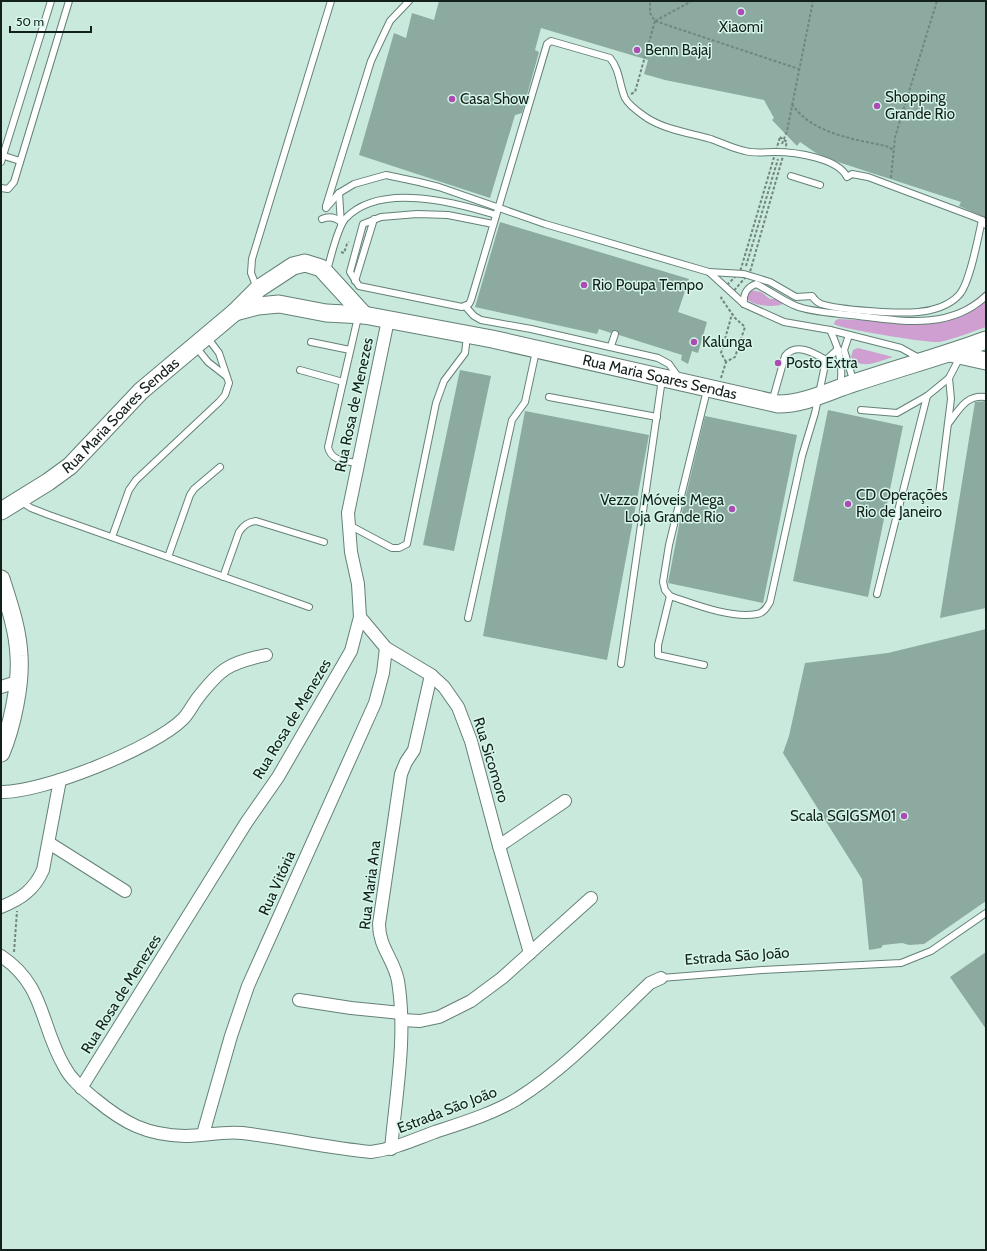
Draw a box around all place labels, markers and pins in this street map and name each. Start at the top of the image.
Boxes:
marker: Xiaomi [736,7,746,17]
place label: Xiaomi [719,18,763,36]
place label: Benn Bajaj [645,41,712,59]
marker: Benn Bajaj [632,45,642,55]
place label: Shopping Grande Rio [885,88,955,123]
place label: Casa Show [460,90,529,108]
marker: Casa Show [447,94,457,104]
marker: Shopping Grande Rio [872,101,882,111]
place label: Rio Poupa Tempo [592,276,703,294]
marker: Rio Poupa Tempo [579,280,589,290]
place label: Kalunga [702,333,753,351]
marker: Kalunga [689,337,699,347]
place label: Posto Extra [786,354,859,372]
marker: Posto Extra [773,358,783,368]
place label: CD Operações Rio de Janeiro [856,486,948,521]
place label: Vezzo Móveis Mega Loja Grande Rio [600,491,725,526]
marker: CD Operações Rio de Janeiro [843,499,853,509]
marker: Vezzo Móveis Mega Loja Grande Rio [727,504,737,514]
place label: Scala SGIGSM01 [790,807,896,825]
marker: Scala SGIGSM01 [899,811,909,821]

